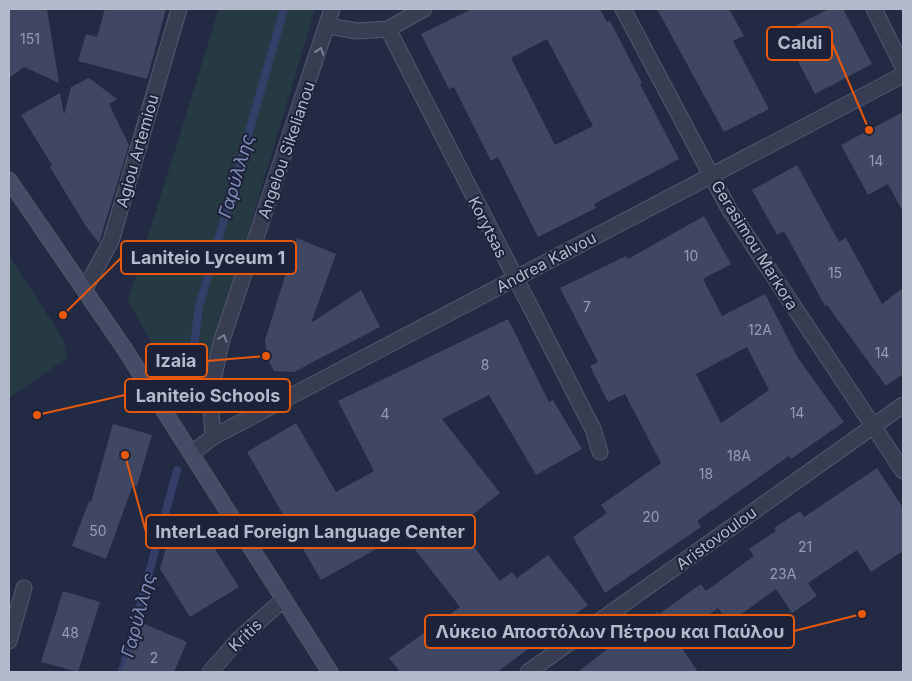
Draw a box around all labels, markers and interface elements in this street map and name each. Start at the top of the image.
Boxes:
callout: Caldi [767,27,832,60]
house number: 151 [20,30,40,47]
text: Caldi [778,32,822,53]
one-way arrow [314,47,324,56]
street label: Angelou Sikelianou [253,79,319,221]
street label: Agiou Artemiou [111,92,163,210]
water label: Γαρύλλης [214,132,258,220]
house number: 14 [869,152,883,169]
street label: Gerasimou Markora [707,177,803,313]
street label: Korytsas [464,193,512,261]
street label: Andrea Kalvou [493,227,599,297]
callout: Laniteio Lyceum 1 [121,241,296,274]
text: Laniteio Lyceum 1 [131,247,285,268]
house number: 10 [684,247,698,264]
house number: 15 [828,264,842,281]
house number: 7 [583,298,591,315]
house number: 12A [748,321,772,338]
one-way arrow [218,334,228,342]
callout: Izaia [146,344,207,377]
house number: 14 [875,344,889,361]
text: Izaia [155,350,197,371]
house number: 8 [481,356,489,373]
callout: Laniteio Schools [125,379,290,412]
text: Laniteio Schools [136,385,280,406]
house number: 14 [790,404,804,421]
house number: 4 [380,405,390,422]
house number: 18A [727,447,751,464]
house number: 18 [699,465,713,482]
street label: Aristovoulou [672,502,760,574]
house number: 20 [642,508,660,525]
callout: InterLead Foreign Language Center [146,515,475,548]
text: InterLead Foreign Language Center [155,521,465,542]
house number: 50 [89,522,107,539]
house number: 21 [798,538,812,555]
house number: 23A [770,565,797,582]
water label: Γαρύλλης [117,571,159,659]
street label: Kritis [224,614,266,656]
callout: Λύκειο Αποστόλων Πέτρου και Παύλου [425,615,794,648]
text: Λύκειο Αποστόλων Πέτρου και Παύλου [436,621,784,642]
house number: 48 [61,624,79,641]
house number: 2 [150,649,158,666]

